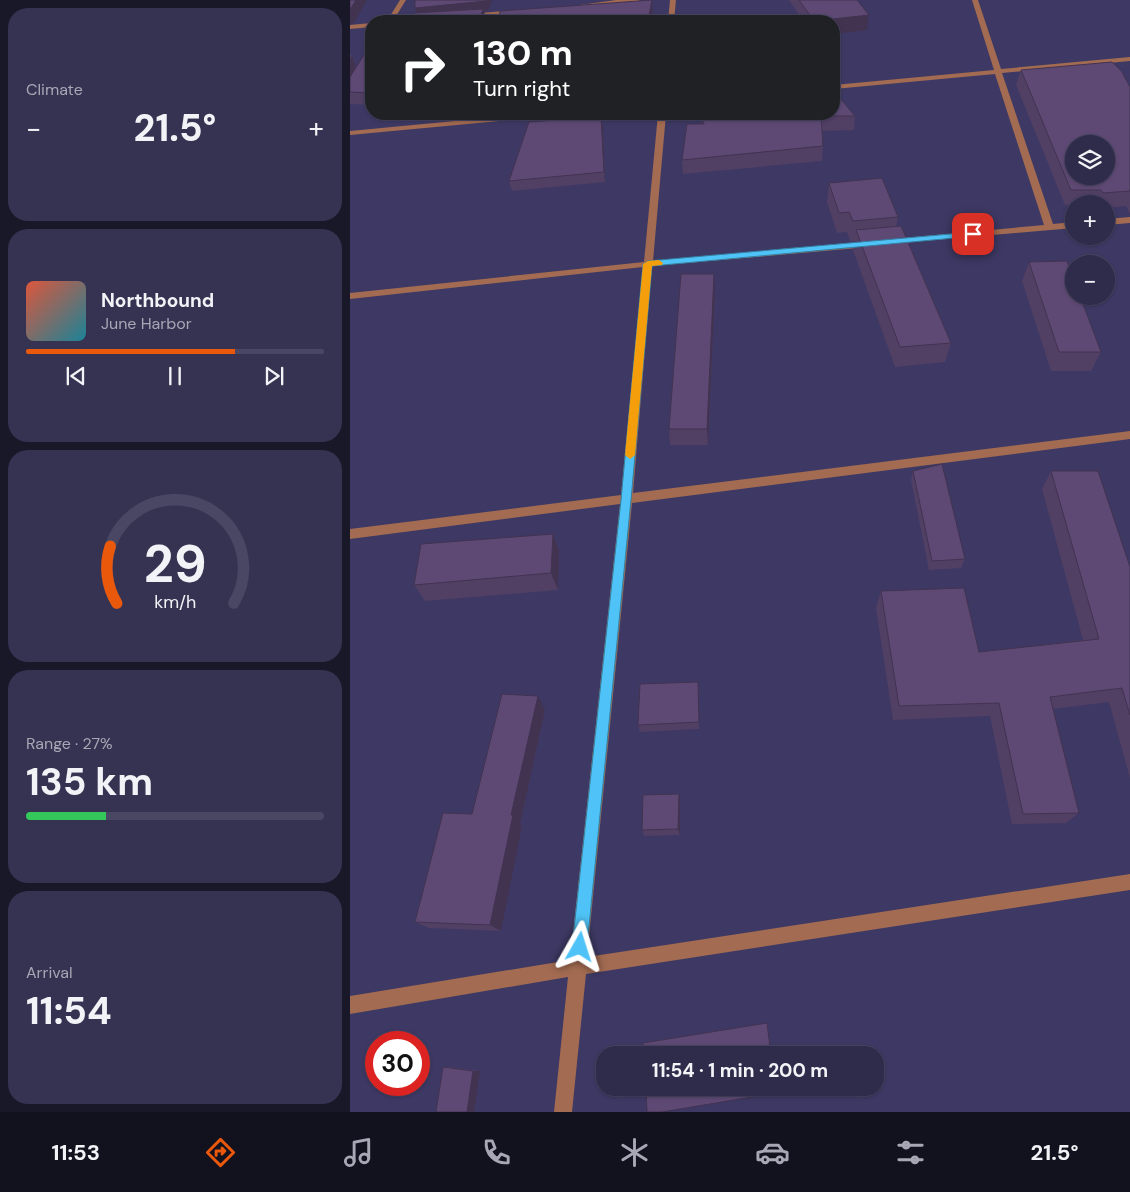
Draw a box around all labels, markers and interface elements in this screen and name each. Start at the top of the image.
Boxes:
text: 130 m [473,30,573,76]
icon: right [390,35,455,100]
text: Turn right [473,74,570,103]
text: Climate [26,79,83,100]
text: 21.5° [134,103,216,153]
text: − [26,110,41,147]
text: + [309,110,324,147]
map controls [1065,135,1115,305]
button: layers [1065,135,1115,185]
button: + [1065,195,1115,245]
pin [952,213,994,255]
icon: arrive [959,220,987,248]
button: − [1065,255,1115,305]
text: Northbound [101,288,214,313]
text: June Harbor [101,313,192,334]
icon: previous [62,362,90,390]
icon: pause [161,362,189,390]
icon: next [260,362,288,390]
text: 29 [144,530,206,598]
text: km/h [154,590,196,614]
text: Range · 27% [26,733,113,754]
text: 135 km [26,757,153,807]
position arrow [553,920,605,972]
text: Arrival [26,962,73,983]
text: 11:54 [26,986,112,1036]
speed limit sign: 30 [365,1031,430,1096]
text: 11:54 · 1 min · 200 m [652,1058,828,1083]
icon: directions [203,1135,238,1170]
icon: music [341,1135,376,1170]
icon: phone [479,1135,514,1170]
icon: climate [617,1135,652,1170]
icon: car [755,1135,790,1170]
icon: filters [893,1135,928,1170]
text: 11:53 [51,1138,100,1167]
text: 21.5° [1031,1138,1079,1167]

